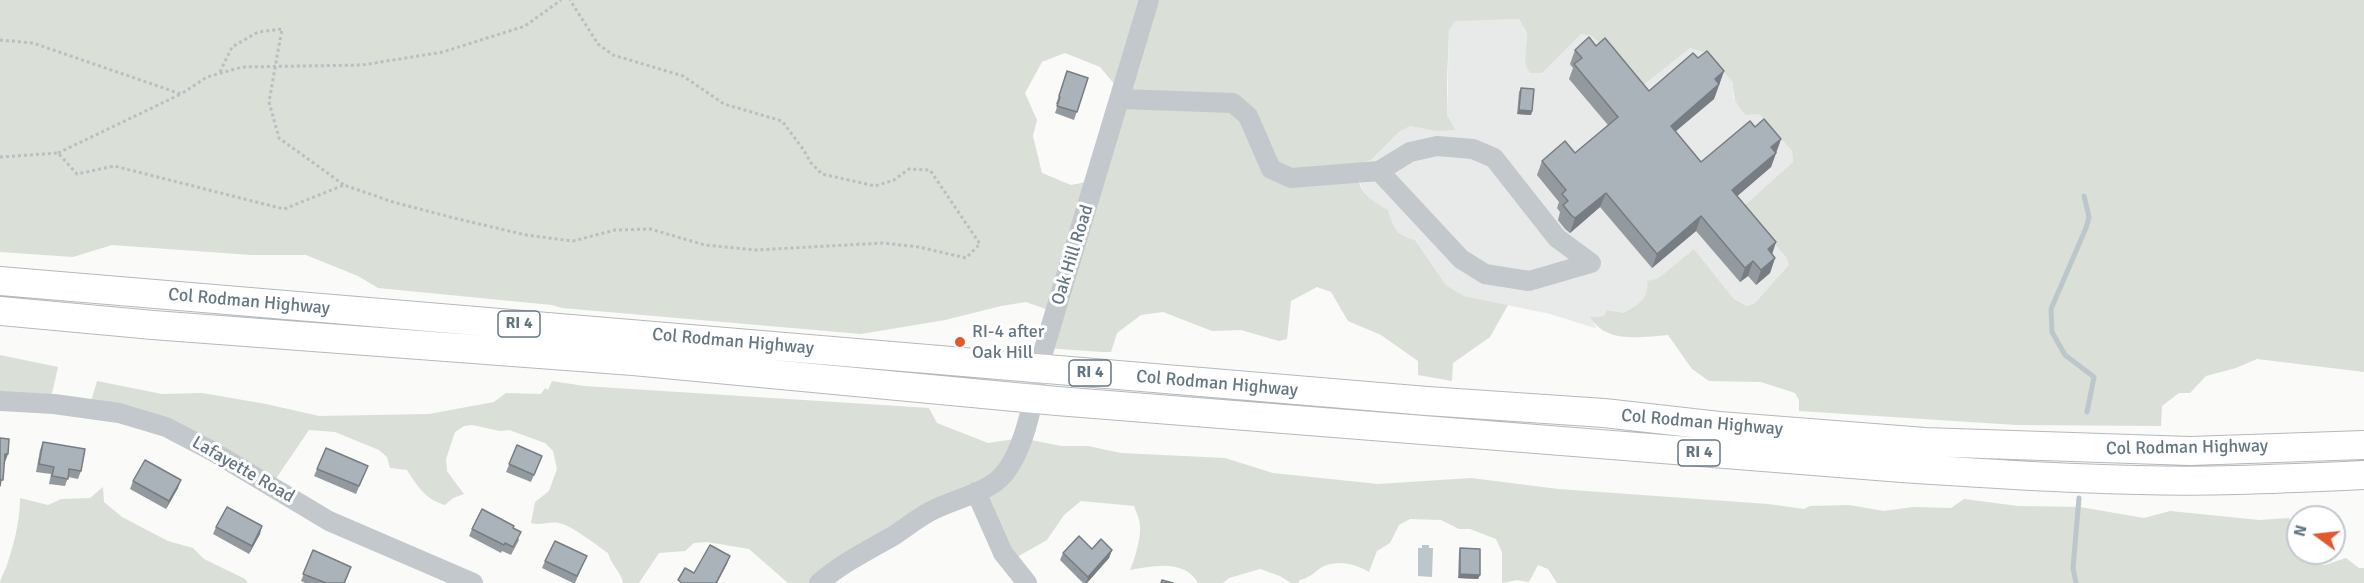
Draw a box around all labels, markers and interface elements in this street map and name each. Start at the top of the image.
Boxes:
street label: Oak Hill Road [1048,202,1098,308]
street label: Col Rodman Highway [167,284,331,320]
road number: RI 4 [498,311,540,337]
place label: RI-4 after Oak Hill [972,321,1044,364]
street label: Col Rodman Highway [651,324,815,360]
marker: RI-4 after Oak Hill [953,335,967,349]
road number: RI 4 [1069,360,1111,386]
street label: Col Rodman Highway [1135,366,1299,402]
street label: Col Rodman Highway [1620,405,1784,441]
street label: Lafayette Road [188,432,298,508]
street label: Col Rodman Highway [2106,436,2268,460]
road number: RI 4 [1678,440,1720,466]
north arrow [2286,505,2346,565]
text: N [2289,523,2312,539]

